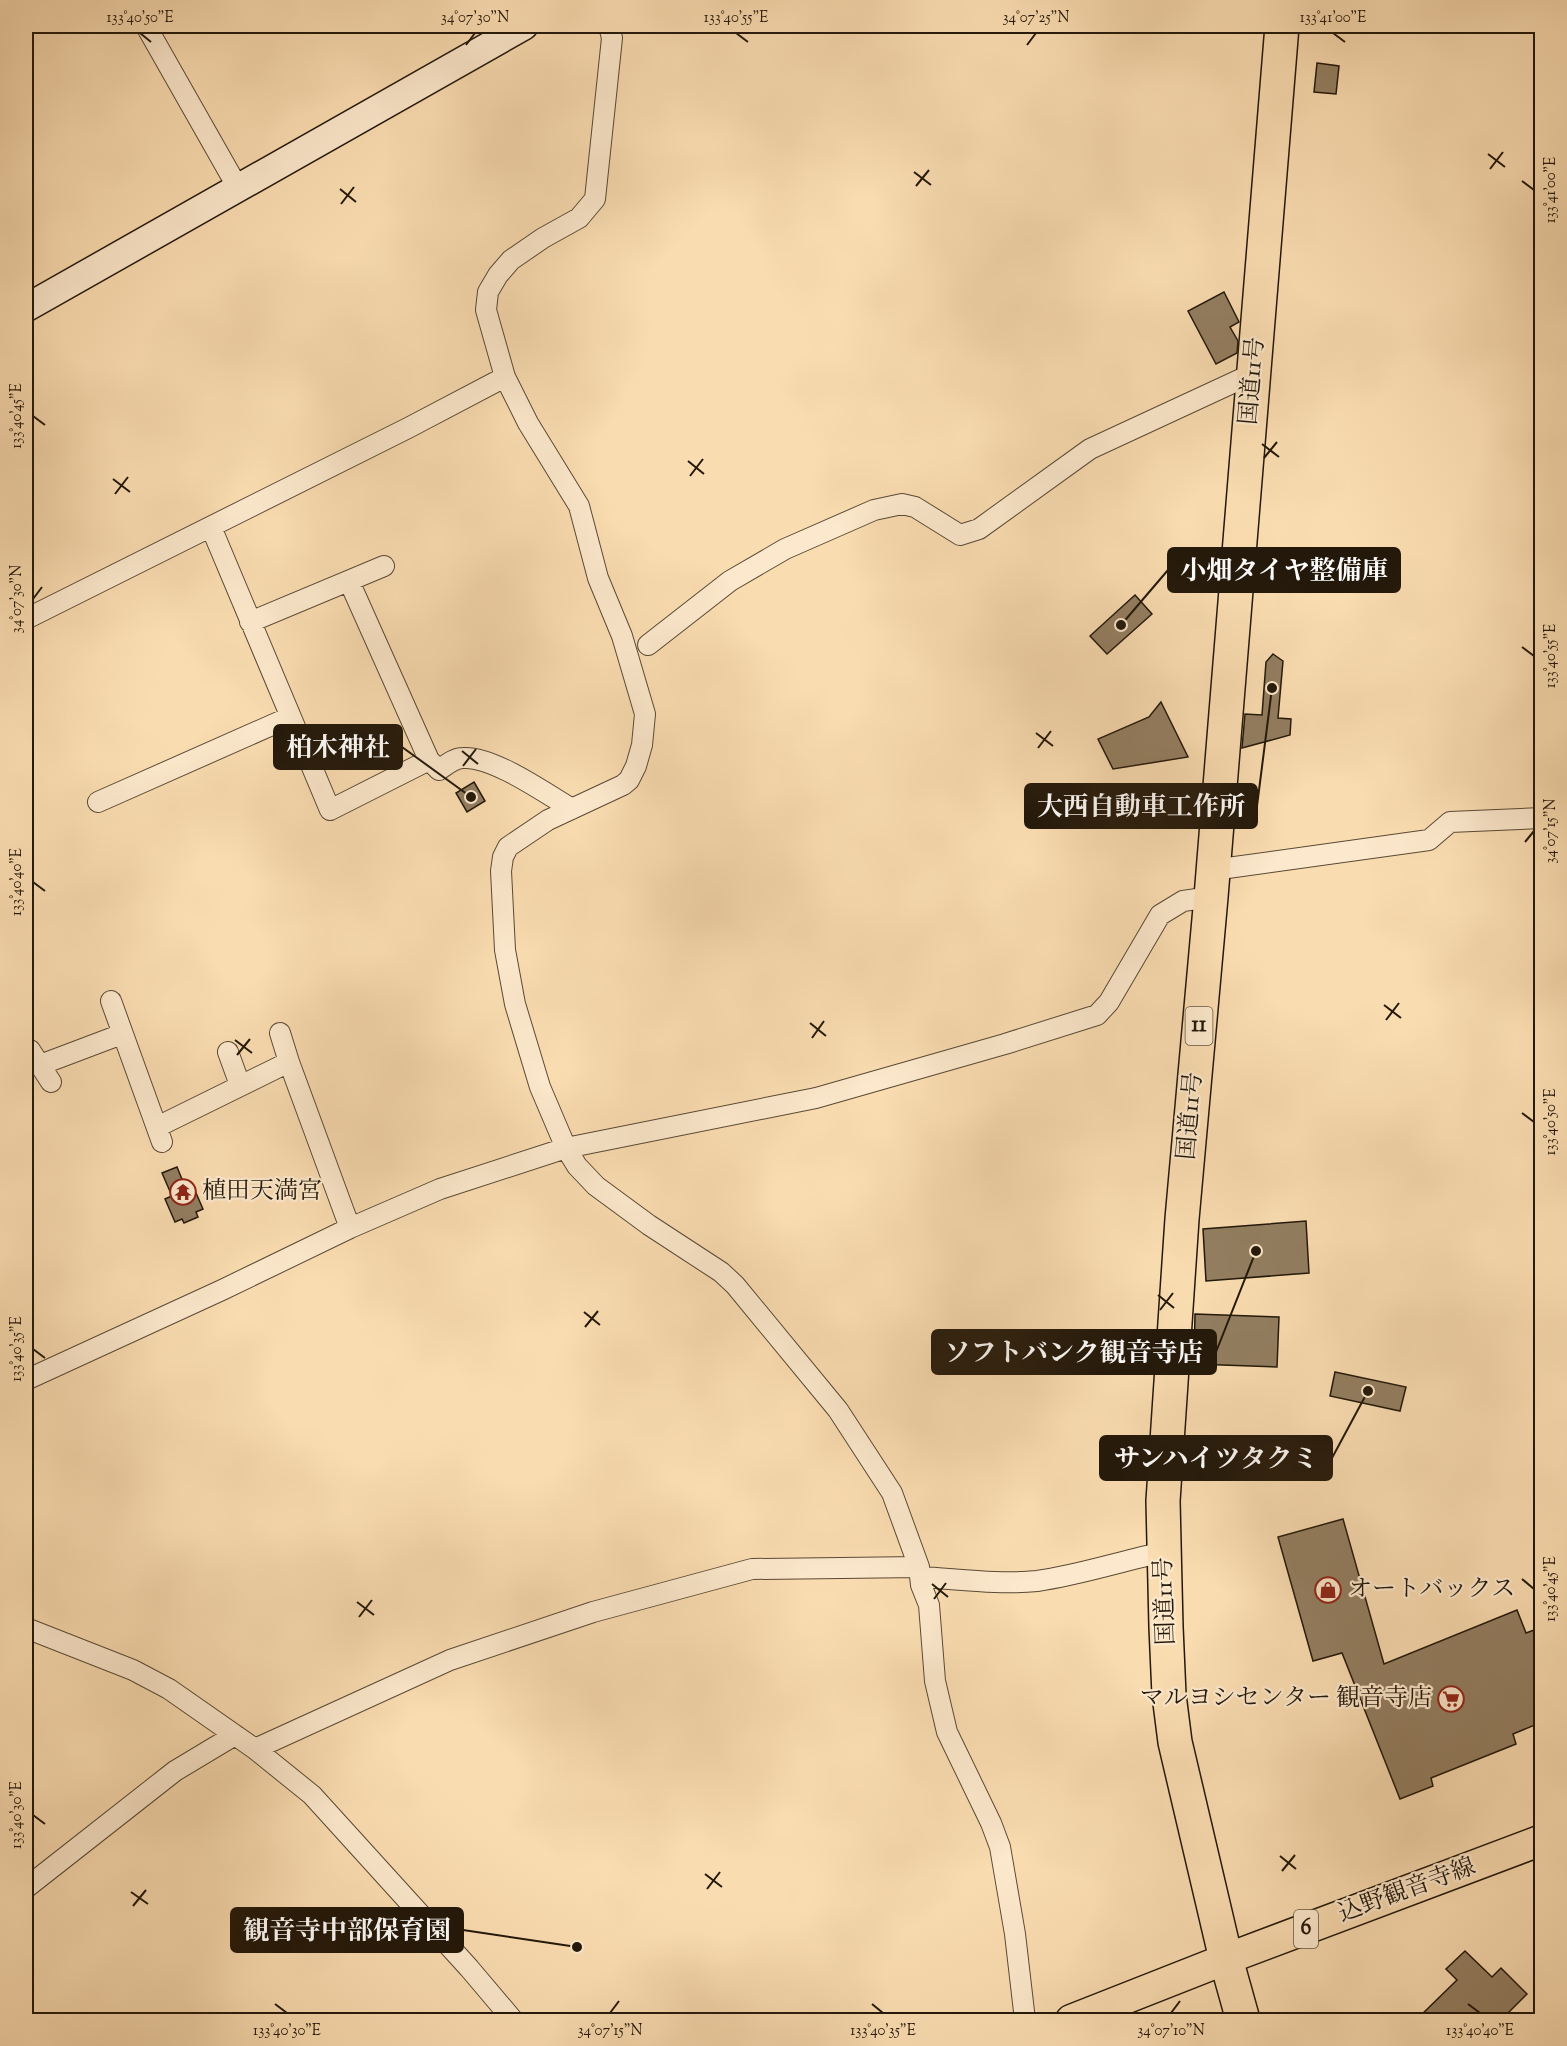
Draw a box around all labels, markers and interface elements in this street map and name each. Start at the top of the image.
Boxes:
text: 133°40'50"E [107,8,173,29]
text: 34°07'30"N [441,8,509,29]
text: 133°40'55"E [704,8,768,29]
text: 34°07'25"N [1003,8,1069,29]
text: 133°41'00"E [1300,8,1366,29]
text: 133°41'00"E [1541,157,1562,223]
street label: 国道11号 [1232,336,1274,426]
text: 133°40'45"E [7,383,28,449]
callout: 小畑タイヤ整備庫 [1168,548,1400,592]
text: 小畑タイヤ整備庫 [1180,554,1388,591]
text: 34°07'30"N [7,565,28,633]
text: 133°40'55"E [1541,624,1562,688]
callout: 柏木神社 [274,725,402,769]
text: 柏木神社 [286,731,390,768]
callout: 大西自動車工作所 [1025,784,1257,828]
text: 大西自動車工作所 [1037,790,1245,827]
text: 34°07'15"N [1541,798,1562,864]
text: 133°40'40"E [7,848,28,916]
road number: 11 [1186,1007,1212,1045]
street label: 国道11号 [1170,1071,1212,1161]
text: 133°40'50"E [1541,1089,1562,1155]
place label: 植田天満宮 [202,1175,322,1209]
temple icon: 植田天満宮 [168,1177,198,1207]
text: 133°40'35"E [7,1316,28,1382]
callout: ソフトバンク観音寺店 [932,1330,1216,1374]
text: ソフトバンク観音寺店 [945,1336,1203,1373]
callout: サンハイツタクミ [1100,1436,1332,1480]
text: サンハイツタクミ [1114,1442,1318,1479]
street label: 国道11号 [1147,1556,1185,1646]
text: 133°40'45"E [1541,1556,1562,1622]
place label: オートバックス [1348,1573,1515,1607]
shop icon: オートバックス [1313,1575,1343,1605]
place label: マルヨシセンター 観音寺店 [1140,1682,1432,1716]
supermarket icon: マルヨシセンター 観音寺店 [1436,1684,1466,1714]
text: 133°40'30"E [7,1781,28,1849]
street label: 込野観音寺線 [1334,1850,1480,1932]
callout: 観音寺中部保育園 [231,1908,463,1952]
road number: 6 [1294,1910,1318,1948]
text: 観音寺中部保育園 [243,1914,451,1951]
text: 133°40'30"E [253,2021,321,2042]
text: 34°07'15"N [577,2021,643,2042]
text: 133°40'35"E [850,2021,916,2042]
text: 34°07'10"N [1137,2021,1205,2042]
text: 133°40'40"E [1446,2021,1514,2042]

